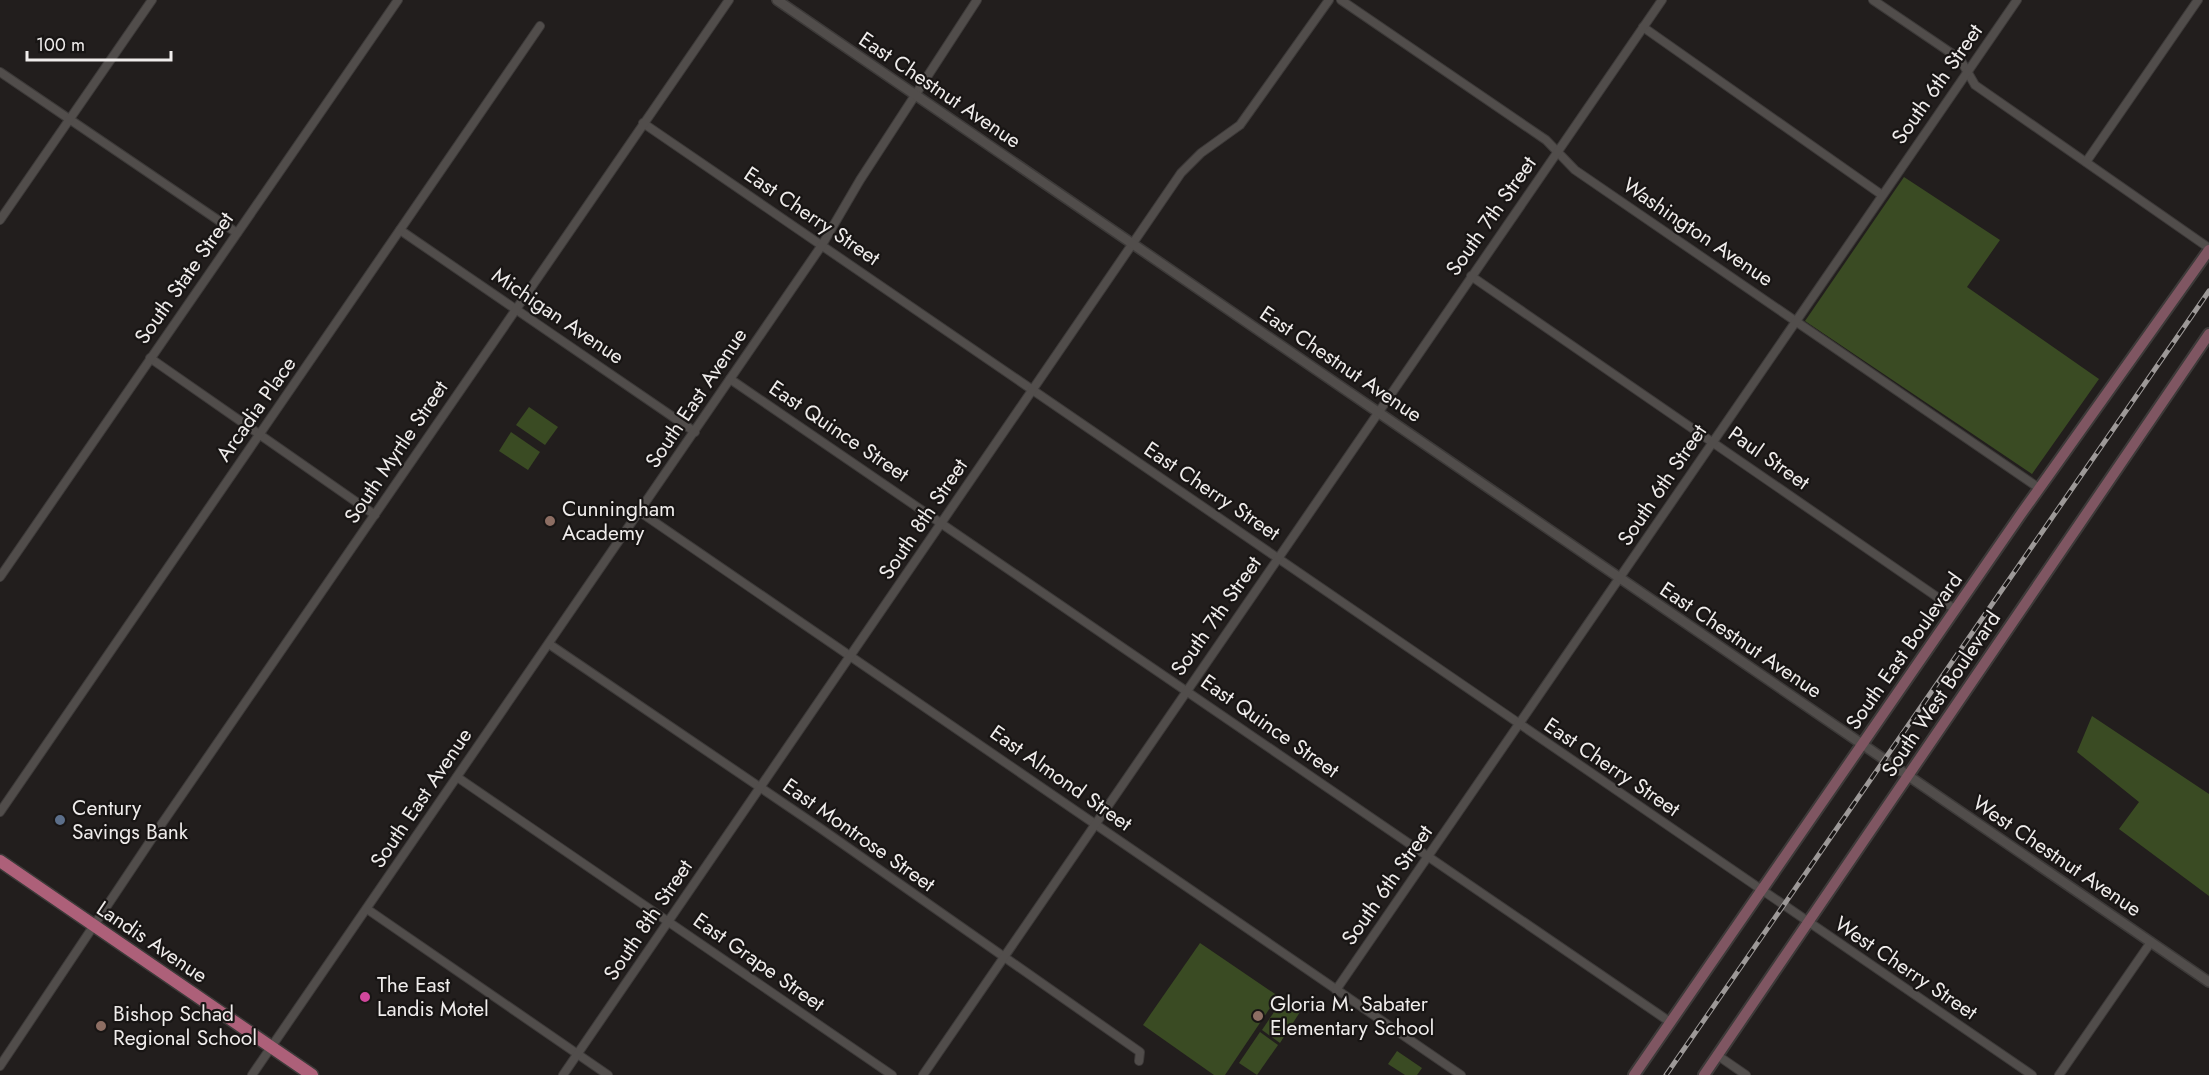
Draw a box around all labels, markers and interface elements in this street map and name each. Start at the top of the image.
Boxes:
street label: South 6th Street [1884,18,1990,150]
scale bar [27,24,171,62]
street label: East Chestnut Avenue [853,24,1027,156]
text: 100 m [36,32,85,58]
street label: South 7th Street [1439,150,1543,282]
street label: East Cherry Street [738,159,886,273]
street label: Washington Avenue [1617,170,1779,294]
street label: South State Street [127,206,241,350]
street label: Michigan Avenue [486,261,630,372]
street label: East Chestnut Avenue [1254,298,1428,430]
street label: South East Avenue [638,322,754,474]
street label: Arcadia Place [209,350,303,468]
street label: East Quince Street [763,373,915,489]
street label: South Myrtle Street [337,374,455,530]
street label: South 6th Street [1610,418,1714,552]
street label: Paul Street [1722,419,1816,497]
street label: East Cherry Street [1138,434,1286,548]
street label: South 8th Street [871,452,975,586]
place label: Cunningham Academy [562,494,675,548]
marker: Cunningham Academy [543,514,557,528]
street label: South 7th Street [1164,550,1268,682]
street label: South East Boulevard [1838,566,1970,736]
street label: East Chestnut Avenue [1654,574,1828,706]
street label: South West Boulevard [1874,605,2008,783]
street label: East Quince Street [1195,667,1345,785]
street label: East Cherry Street [1538,710,1686,824]
street label: East Almond Street [984,718,1138,838]
street label: South East Avenue [363,722,479,874]
street label: East Montrose Street [777,771,941,899]
street label: West Chestnut Avenue [1966,788,2148,924]
place label: Century Savings Bank [72,793,189,847]
marker: Century Savings Bank [53,813,67,827]
street label: South 6th Street [1334,819,1440,951]
street label: South 8th Street [596,853,700,987]
street label: Landis Avenue [90,894,214,990]
street label: East Grape Street [687,905,831,1019]
street label: West Cherry Street [1829,909,1983,1027]
place label: The East Landis Motel [377,970,489,1024]
place label: Gloria M. Sabater Elementary School [1270,989,1434,1043]
marker: The East Landis Motel [358,990,372,1004]
place label: Bishop Schad Regional School [113,999,257,1053]
marker: Gloria M. Sabater Elementary School [1251,1009,1265,1023]
marker: Bishop Schad Regional School [94,1019,108,1033]

